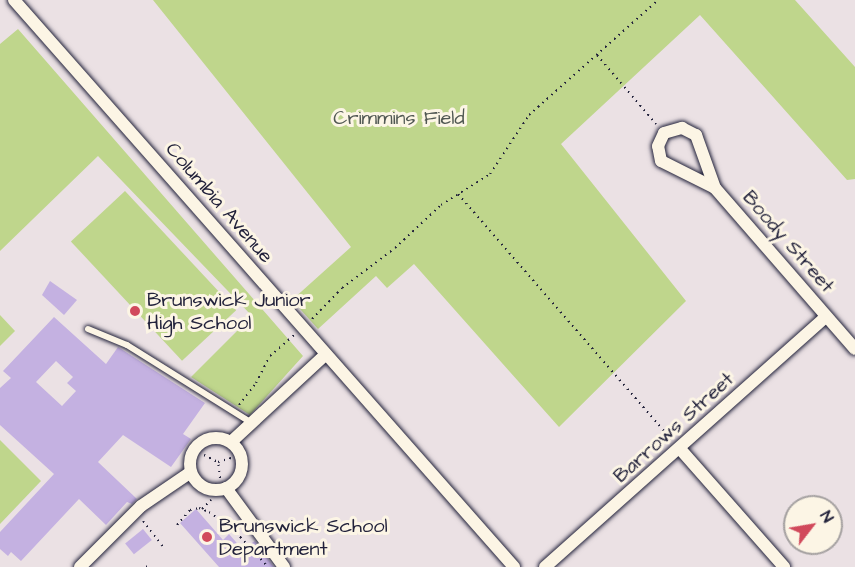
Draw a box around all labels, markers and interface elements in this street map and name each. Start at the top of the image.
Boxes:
park label: Crimmins Field [333,106,465,130]
street label: Columbia Avenue [160,138,278,268]
street label: Boody Street [737,186,839,298]
place label: Brunswick Junior High School [147,288,311,335]
marker: Brunswick Junior High School [128,304,142,318]
street label: Barrows Street [609,368,739,488]
north arrow [783,495,843,555]
text: N [815,507,839,527]
place label: Brunswick School Department [219,514,388,561]
marker: Brunswick School Department [200,530,214,544]

